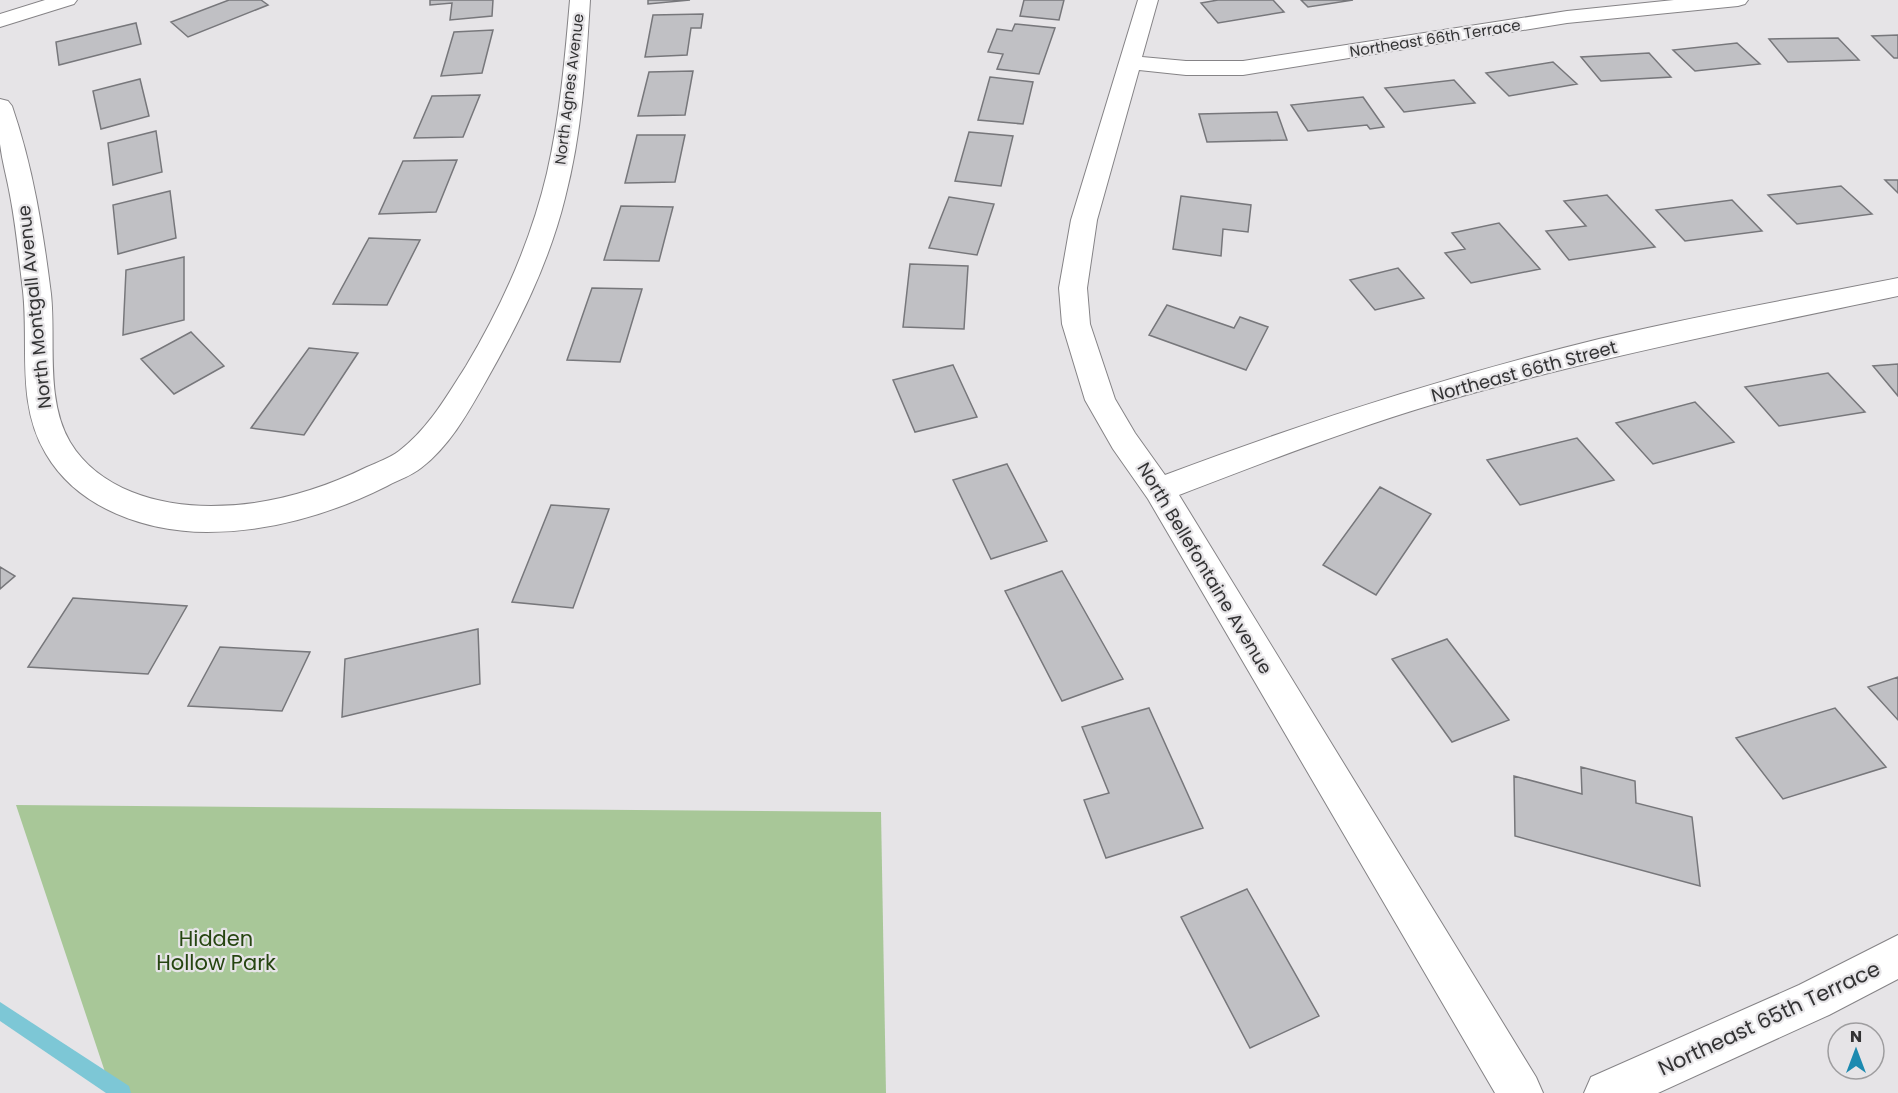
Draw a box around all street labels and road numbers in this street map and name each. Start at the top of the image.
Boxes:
street label: North Agnes Avenue [549,12,589,166]
street label: Northeast 66th Terrace [1348,14,1522,62]
street label: North Montgall Avenue [11,204,57,410]
street label: Northeast 66th Street [1428,334,1620,408]
street label: North Bellefontaine Avenue [1132,457,1278,679]
street label: Northeast 65th Terrace [1654,955,1884,1081]

